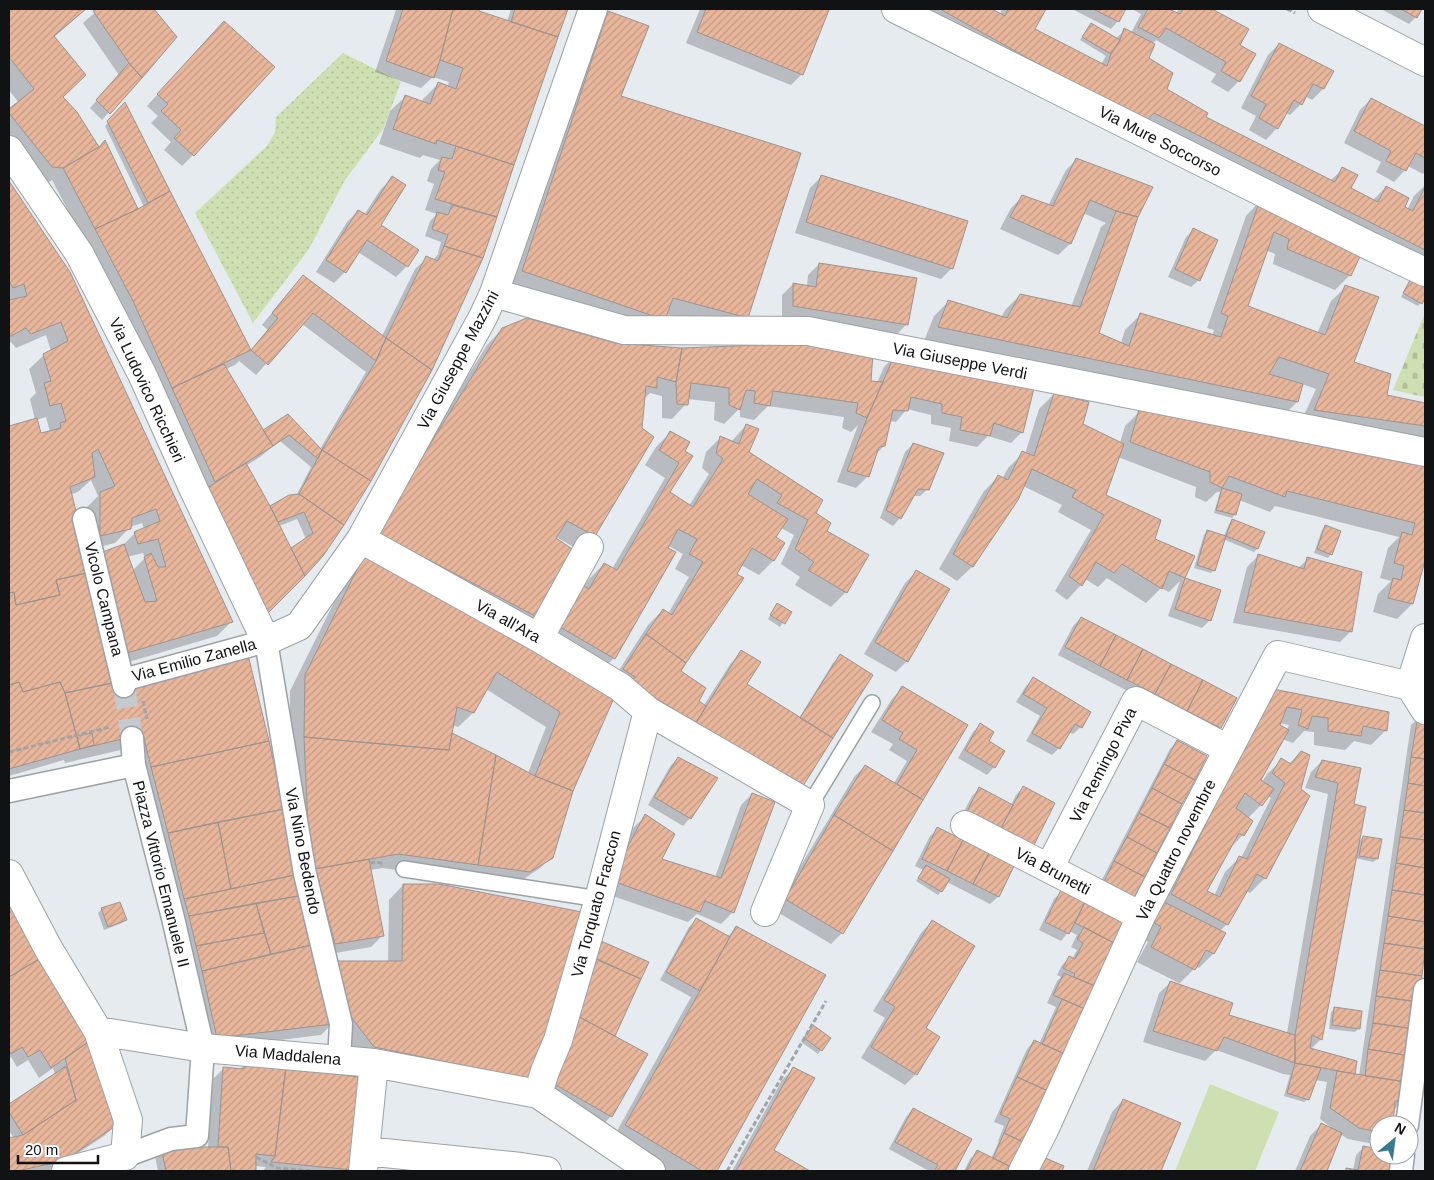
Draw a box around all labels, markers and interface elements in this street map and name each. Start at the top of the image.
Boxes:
street label: Via Mure Soccorso [1096,103,1224,179]
street label: Via Giuseppe Mazzini [414,288,502,432]
street label: Via Ludovico Ricchieri [106,315,188,465]
street label: Via Giuseppe Verdi [891,340,1029,382]
street label: Vicolo Campana [82,540,126,658]
street label: Via all'Ara [473,596,543,646]
street label: Via Emilio Zanella [130,635,258,685]
street label: Via Remingo Piva [1067,705,1139,825]
street label: Via Quattro novembre [1133,776,1219,923]
street label: Piazza Vittorio Emanuele II [130,779,192,969]
street label: Via Nino Bedendo [282,786,324,916]
street label: Via Torquato Fraccon [568,829,624,979]
street label: Via Brunetti [1013,844,1093,898]
street label: Via Maddalena [234,1042,342,1068]
north arrow [1369,1115,1419,1165]
text: N [1392,1119,1409,1138]
scale bar [18,1132,98,1164]
text: 20 m [25,1141,58,1158]

